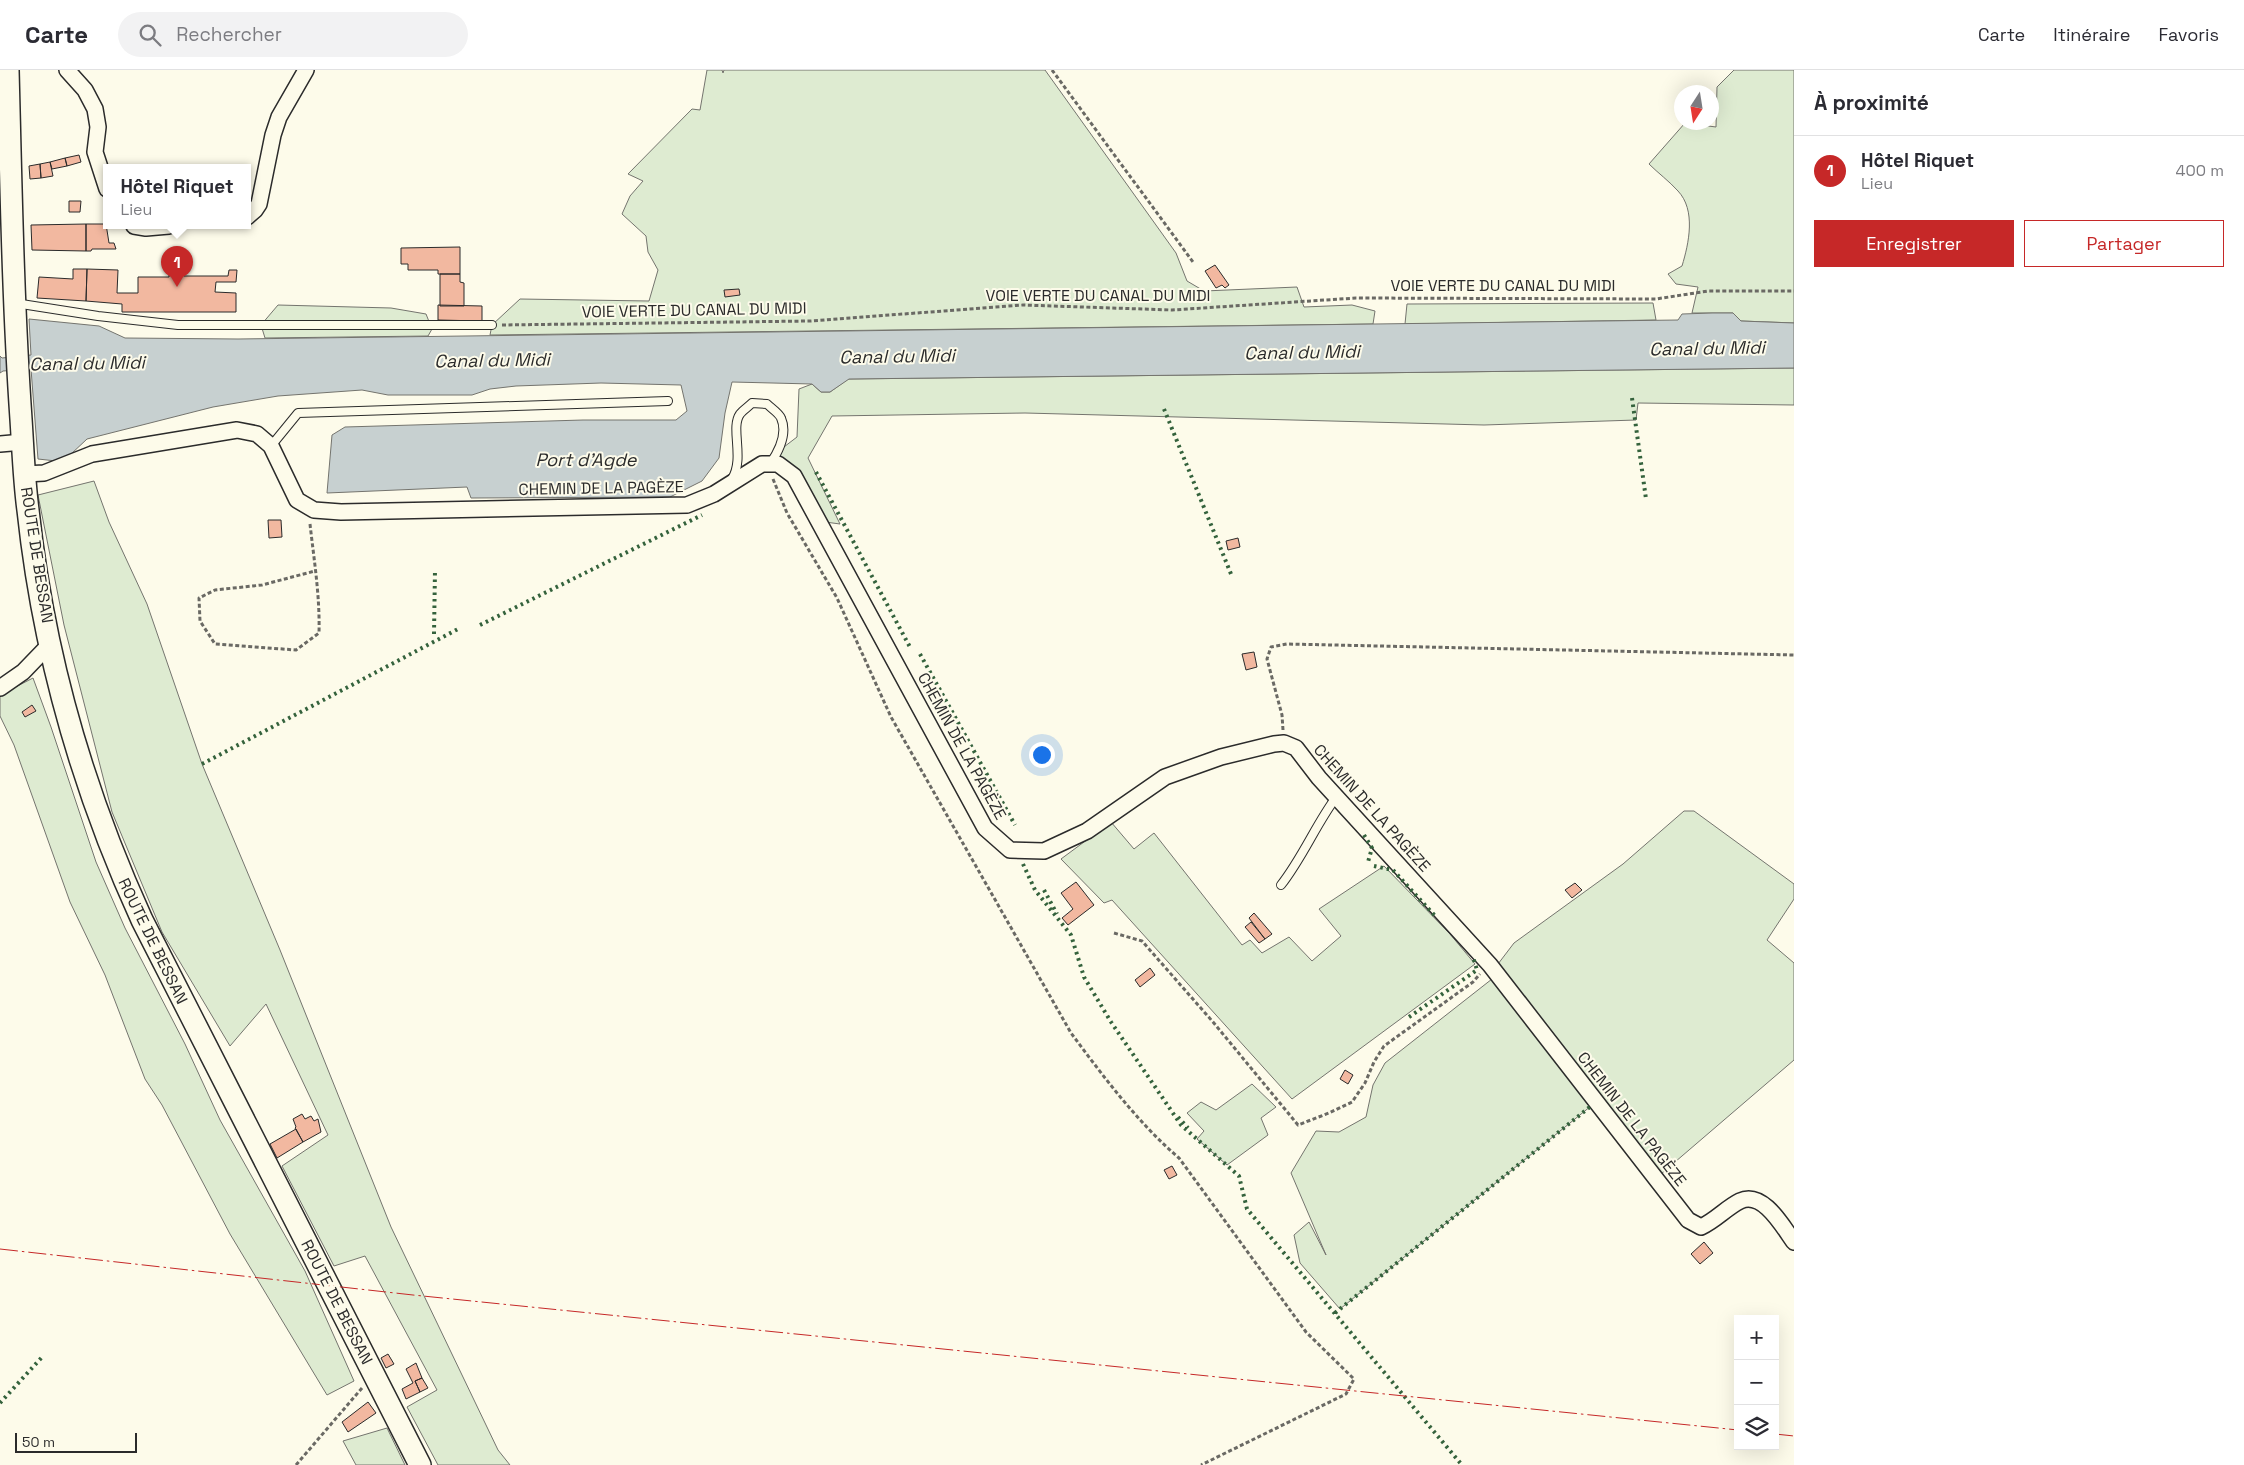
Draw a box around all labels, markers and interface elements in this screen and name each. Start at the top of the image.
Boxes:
search box [118,12,468,57]
text: Carte [25,19,88,50]
icon: search [136,21,164,49]
text: Rechercher [176,22,282,47]
text: Carte [1978,23,2025,46]
text: Itinéraire [2053,23,2130,46]
text: Favoris [2158,23,2219,46]
north arrow [1674,85,1719,130]
text: À proximité [1814,89,1929,116]
text: Hôtel Riquet [1861,148,1974,173]
text: 1 [1826,160,1834,181]
text: 400 m [2176,160,2224,181]
popup [103,164,251,229]
text: Lieu [1861,173,1893,194]
text: Hôtel Riquet [120,174,234,199]
text: Lieu [120,199,152,220]
button: Enregistrer [1814,220,2014,267]
button: Partager [2024,220,2224,267]
pin: 1 [161,246,193,287]
street label: VOIE VERTE DU CANAL DU MIDI [1391,275,1615,296]
street label: VOIE VERTE DU CANAL DU MIDI [986,285,1210,306]
street label: VOIE VERTE DU CANAL DU MIDI [581,298,807,322]
water label: Canal du Midi [1649,335,1768,361]
water label: Canal du Midi [1244,339,1363,365]
water label: Canal du Midi [839,343,958,369]
water label: Canal du Midi [434,347,553,373]
water label: Canal du Midi [29,350,148,376]
water label: Port d'Agde [535,448,638,471]
street label: CHEMIN DE LA PAGÈZE [518,476,684,500]
street label: ROUTE DE BESSAN [16,485,58,625]
street label: CHEMIN DE LA PAGÈZE [913,669,1011,823]
street label: CHEMIN DE LA PAGÈZE [1309,740,1435,876]
your location [1029,742,1055,768]
street label: ROUTE DE BESSAN [113,875,193,1007]
street label: CHEMIN DE LA PAGÈZE [1573,1047,1691,1191]
street label: ROUTE DE BESSAN [296,1236,378,1368]
map controls [1734,1315,1779,1450]
button: + [1734,1315,1779,1360]
button: − [1734,1360,1779,1405]
button: layers [1734,1405,1779,1450]
scale bar [15,1430,138,1453]
text: 50 m [22,1433,55,1451]

